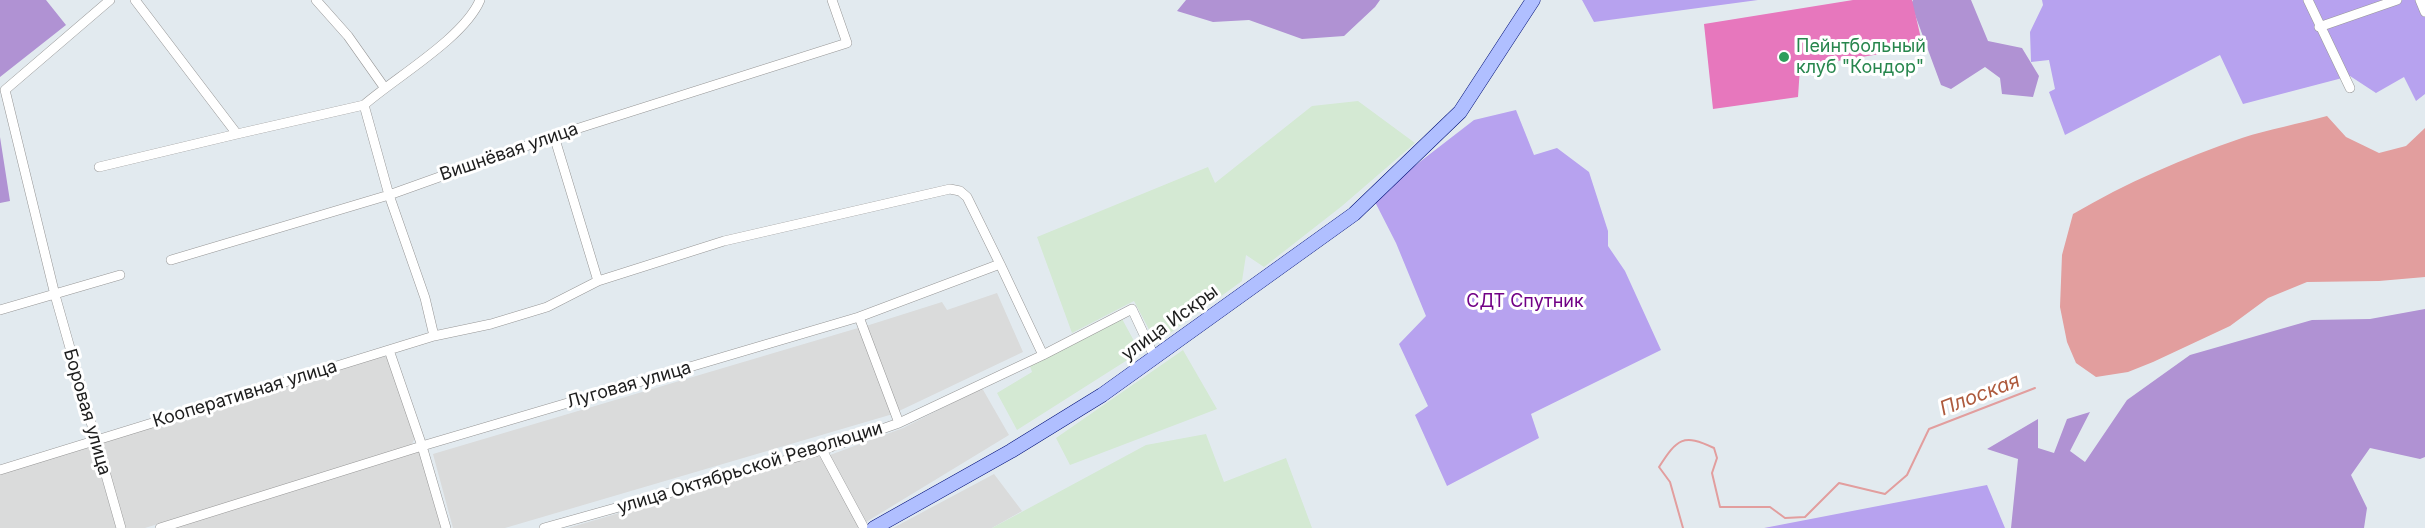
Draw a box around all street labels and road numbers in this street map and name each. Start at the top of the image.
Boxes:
street label: Вишнёвая улица [437,118,581,186]
street label: улица Искры [1118,281,1222,365]
street label: Боровая улица [59,346,115,478]
street label: Кооперативная улица [150,356,340,432]
street label: Луговая улица [564,357,694,413]
street label: улица Октябрьской Революции [615,417,885,519]

